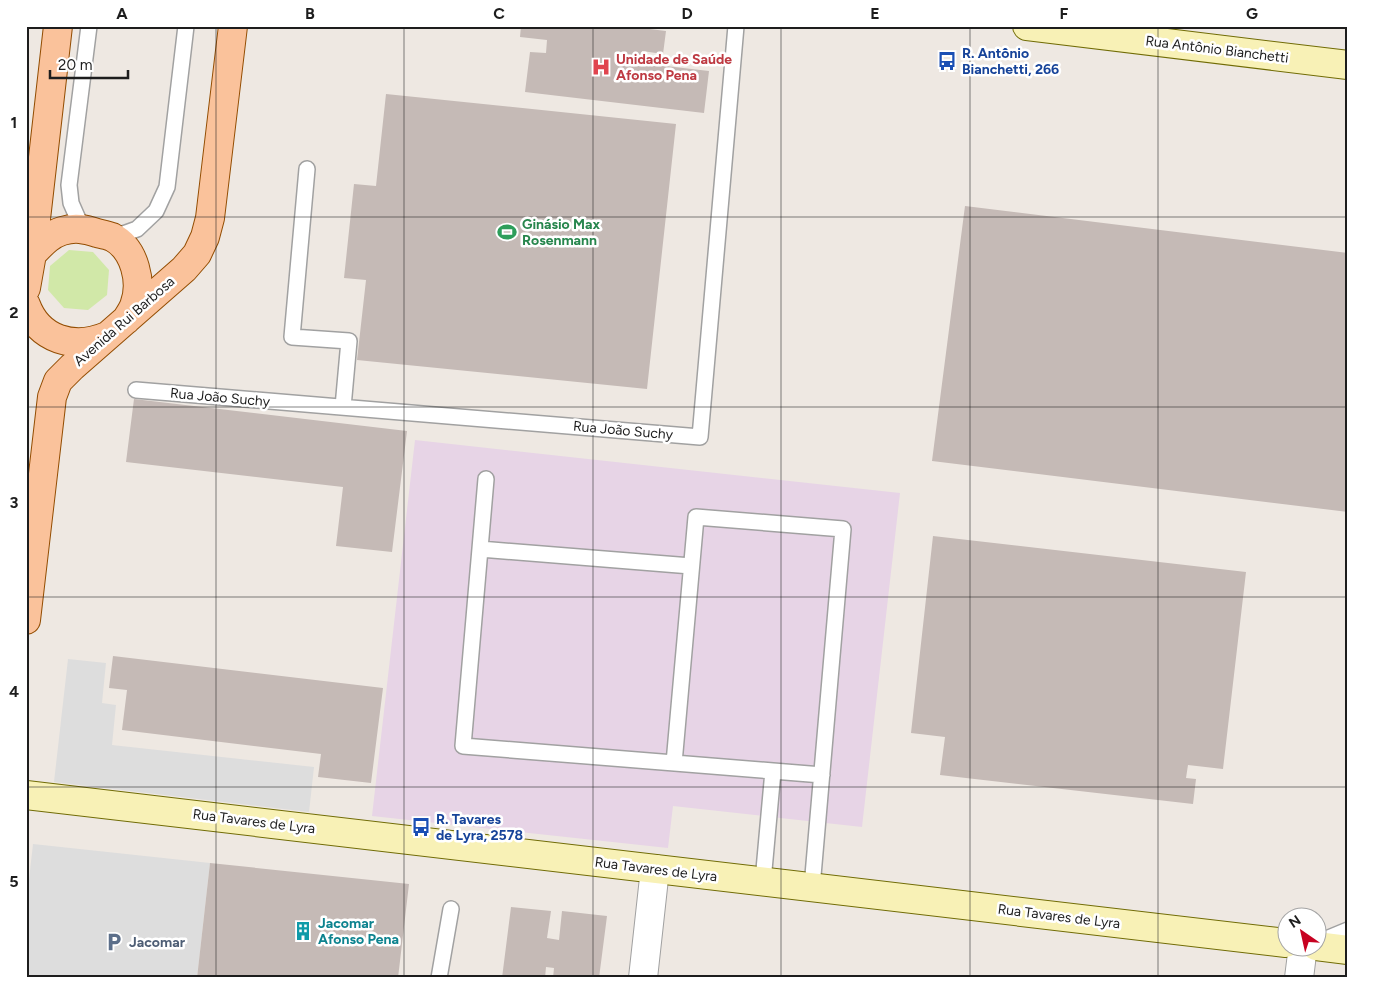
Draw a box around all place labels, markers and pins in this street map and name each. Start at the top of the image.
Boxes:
place label: R. Antônio Bianchetti, 266 [962,45,1059,78]
bus stop icon: R. Antônio Bianchetti, 266 [936,50,958,72]
place label: Unidade de Saúde Afonso Pena [616,51,732,84]
hospital icon: Unidade de Saúde Afonso Pena [590,56,612,78]
place label: Ginásio Max Rosenmann [522,216,601,249]
sports icon: Ginásio Max Rosenmann [496,221,518,243]
place label: R. Tavares de Lyra, 2578 [436,811,523,844]
bus stop icon: R. Tavares de Lyra, 2578 [410,816,432,838]
place label: Jacomar Afonso Pena [318,915,399,948]
building icon: Jacomar Afonso Pena [292,920,314,942]
parking icon: Jacomar [103,931,125,953]
place label: Jacomar [129,934,186,951]

